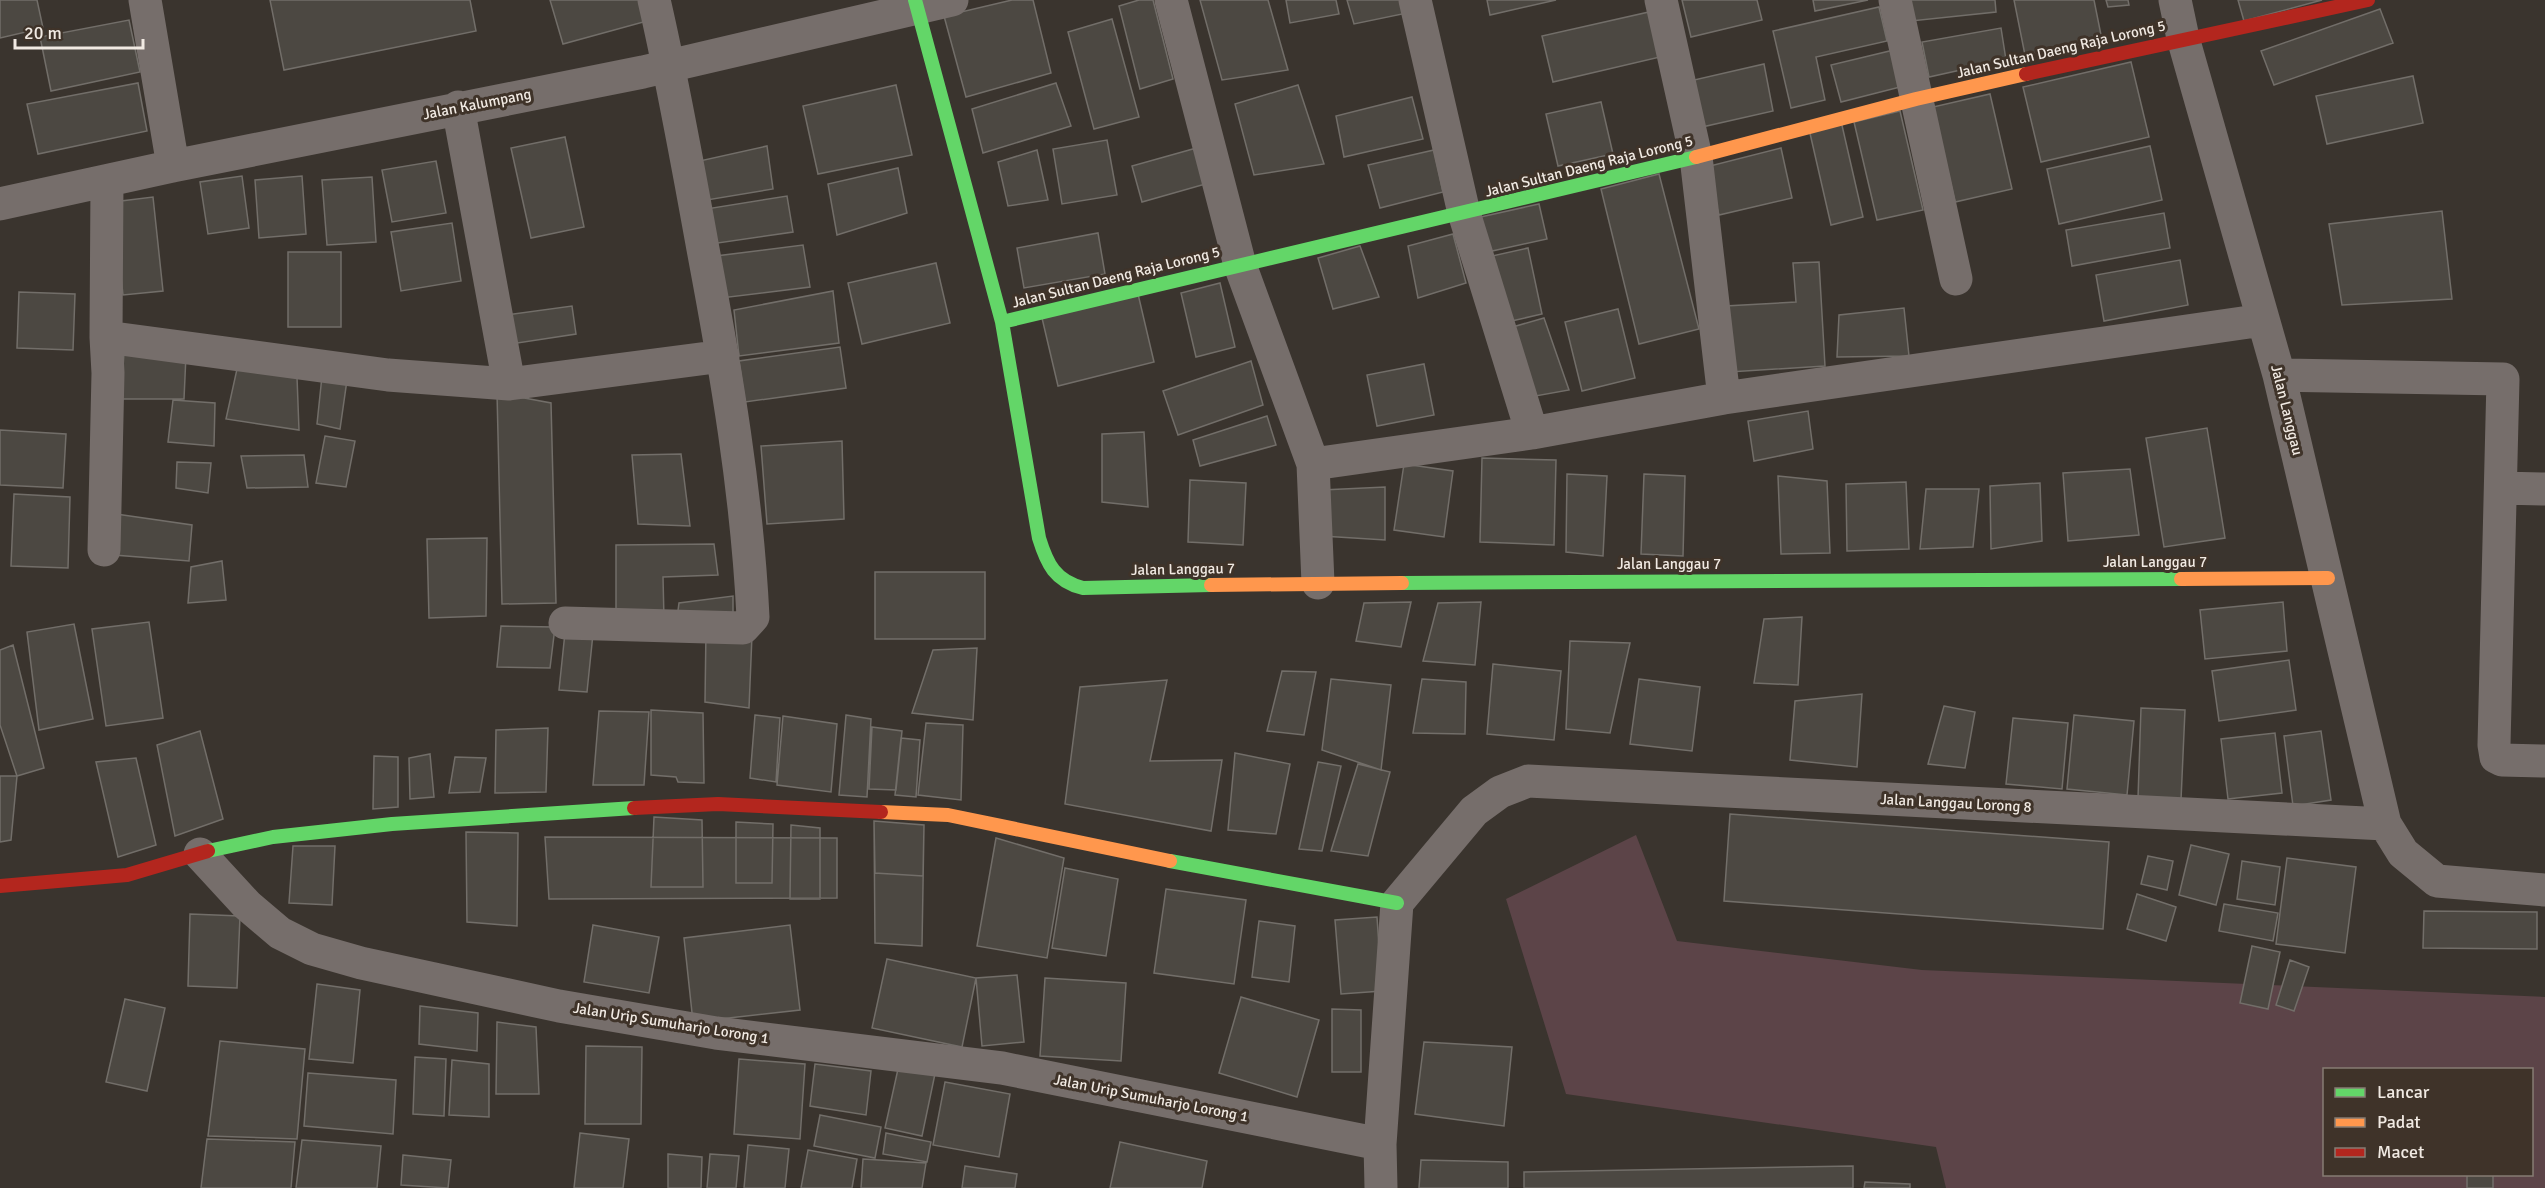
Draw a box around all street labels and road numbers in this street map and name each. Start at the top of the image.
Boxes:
street label: Jalan Sultan Daeng Raja Lorong 5 [1955,16,2167,82]
street label: Jalan Kalumpang [421,85,533,123]
street label: Jalan Sultan Daeng Raja Lorong 5 [1483,131,1695,201]
street label: Jalan Sultan Daeng Raja Lorong 5 [1010,242,1222,312]
street label: Jalan Langgau [2267,363,2307,457]
street label: Jalan Langgau 7 [2103,553,2207,571]
street label: Jalan Langgau 7 [1617,555,1721,573]
street label: Jalan Langgau 7 [1131,559,1235,579]
street label: Jalan Langgau Lorong 8 [1880,790,2032,816]
street label: Jalan Urip Sumuharjo Lorong 1 [572,999,770,1047]
street label: Jalan Urip Sumuharjo Lorong 1 [1052,1070,1250,1126]

